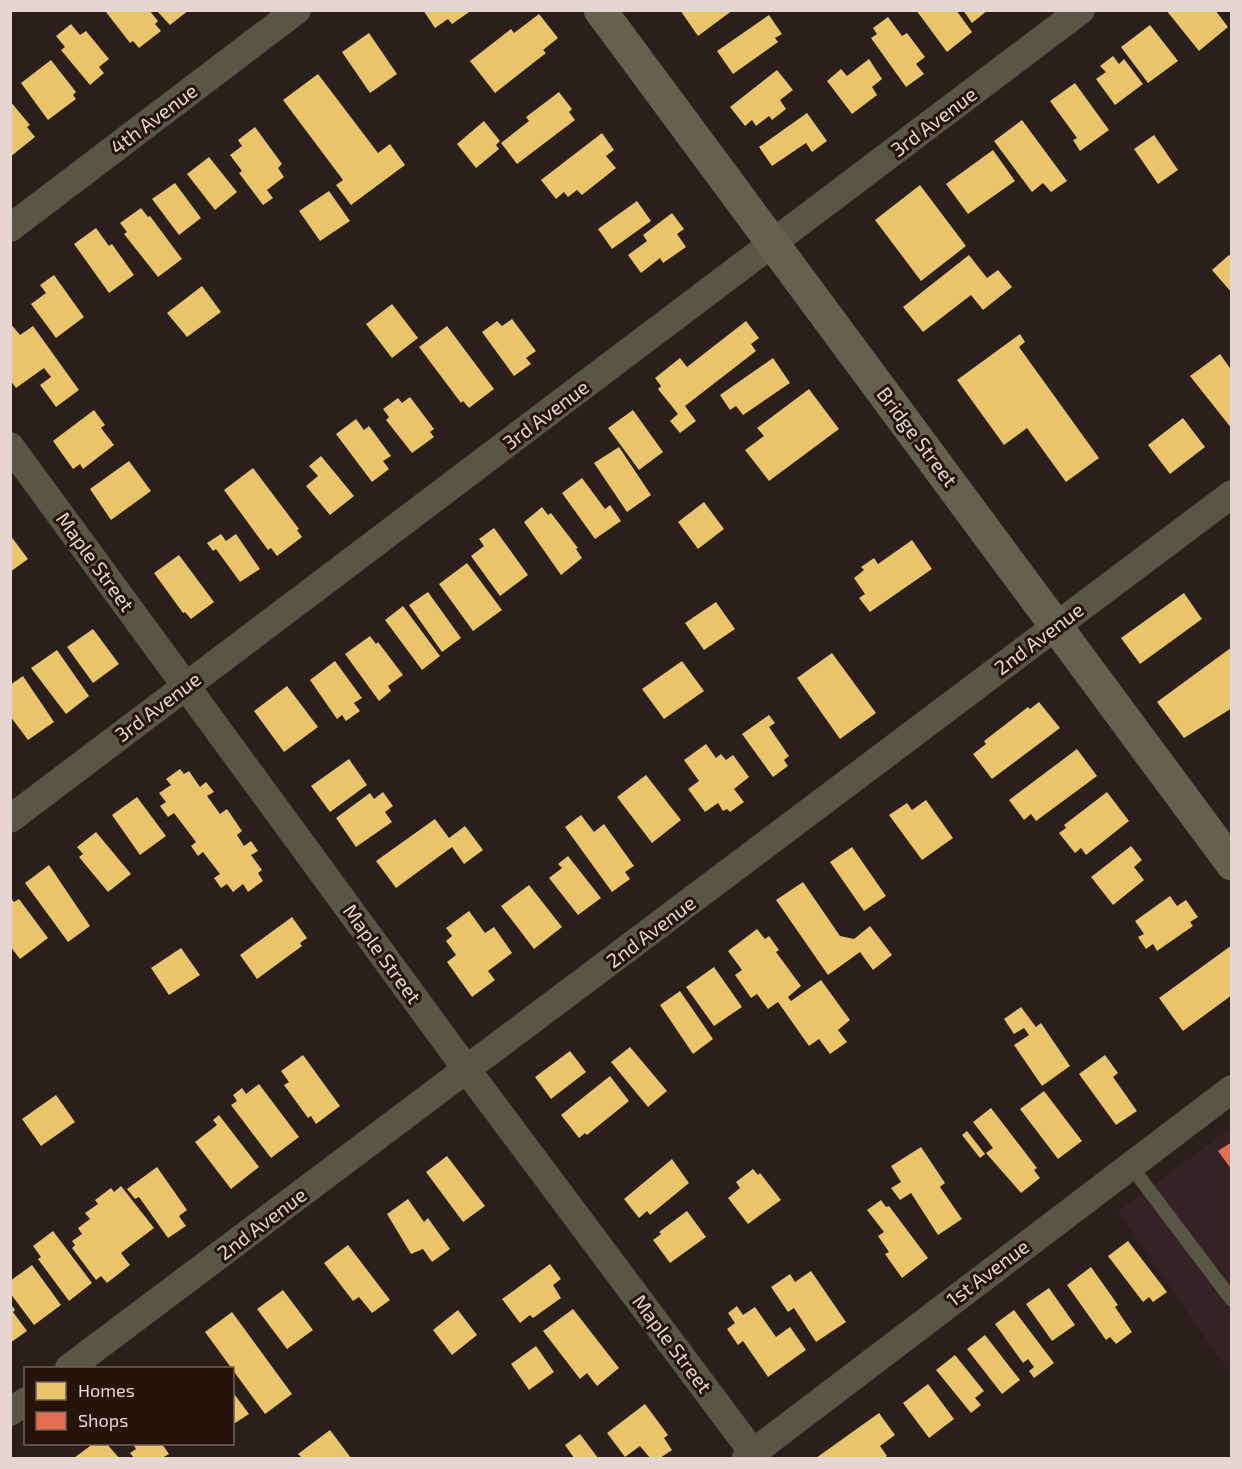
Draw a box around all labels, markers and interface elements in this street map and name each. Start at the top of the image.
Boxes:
street label: 4th Avenue [105,78,202,159]
street label: 3rd Avenue [886,81,981,161]
street label: 3rd Avenue [498,374,593,454]
street label: Bridge Street [872,382,963,491]
street label: Maple Street [52,507,140,616]
street label: 2nd Avenue [989,597,1088,679]
street label: 3rd Avenue [110,666,205,746]
street label: 2nd Avenue [601,890,700,972]
street label: Maple Street [339,899,427,1008]
street label: 2nd Avenue [212,1182,311,1264]
street label: 1st Avenue [942,1234,1033,1311]
street label: Maple Street [628,1290,718,1398]
legend [24,1367,234,1445]
text: Homes [78,1379,135,1401]
text: Shops [78,1409,128,1431]

